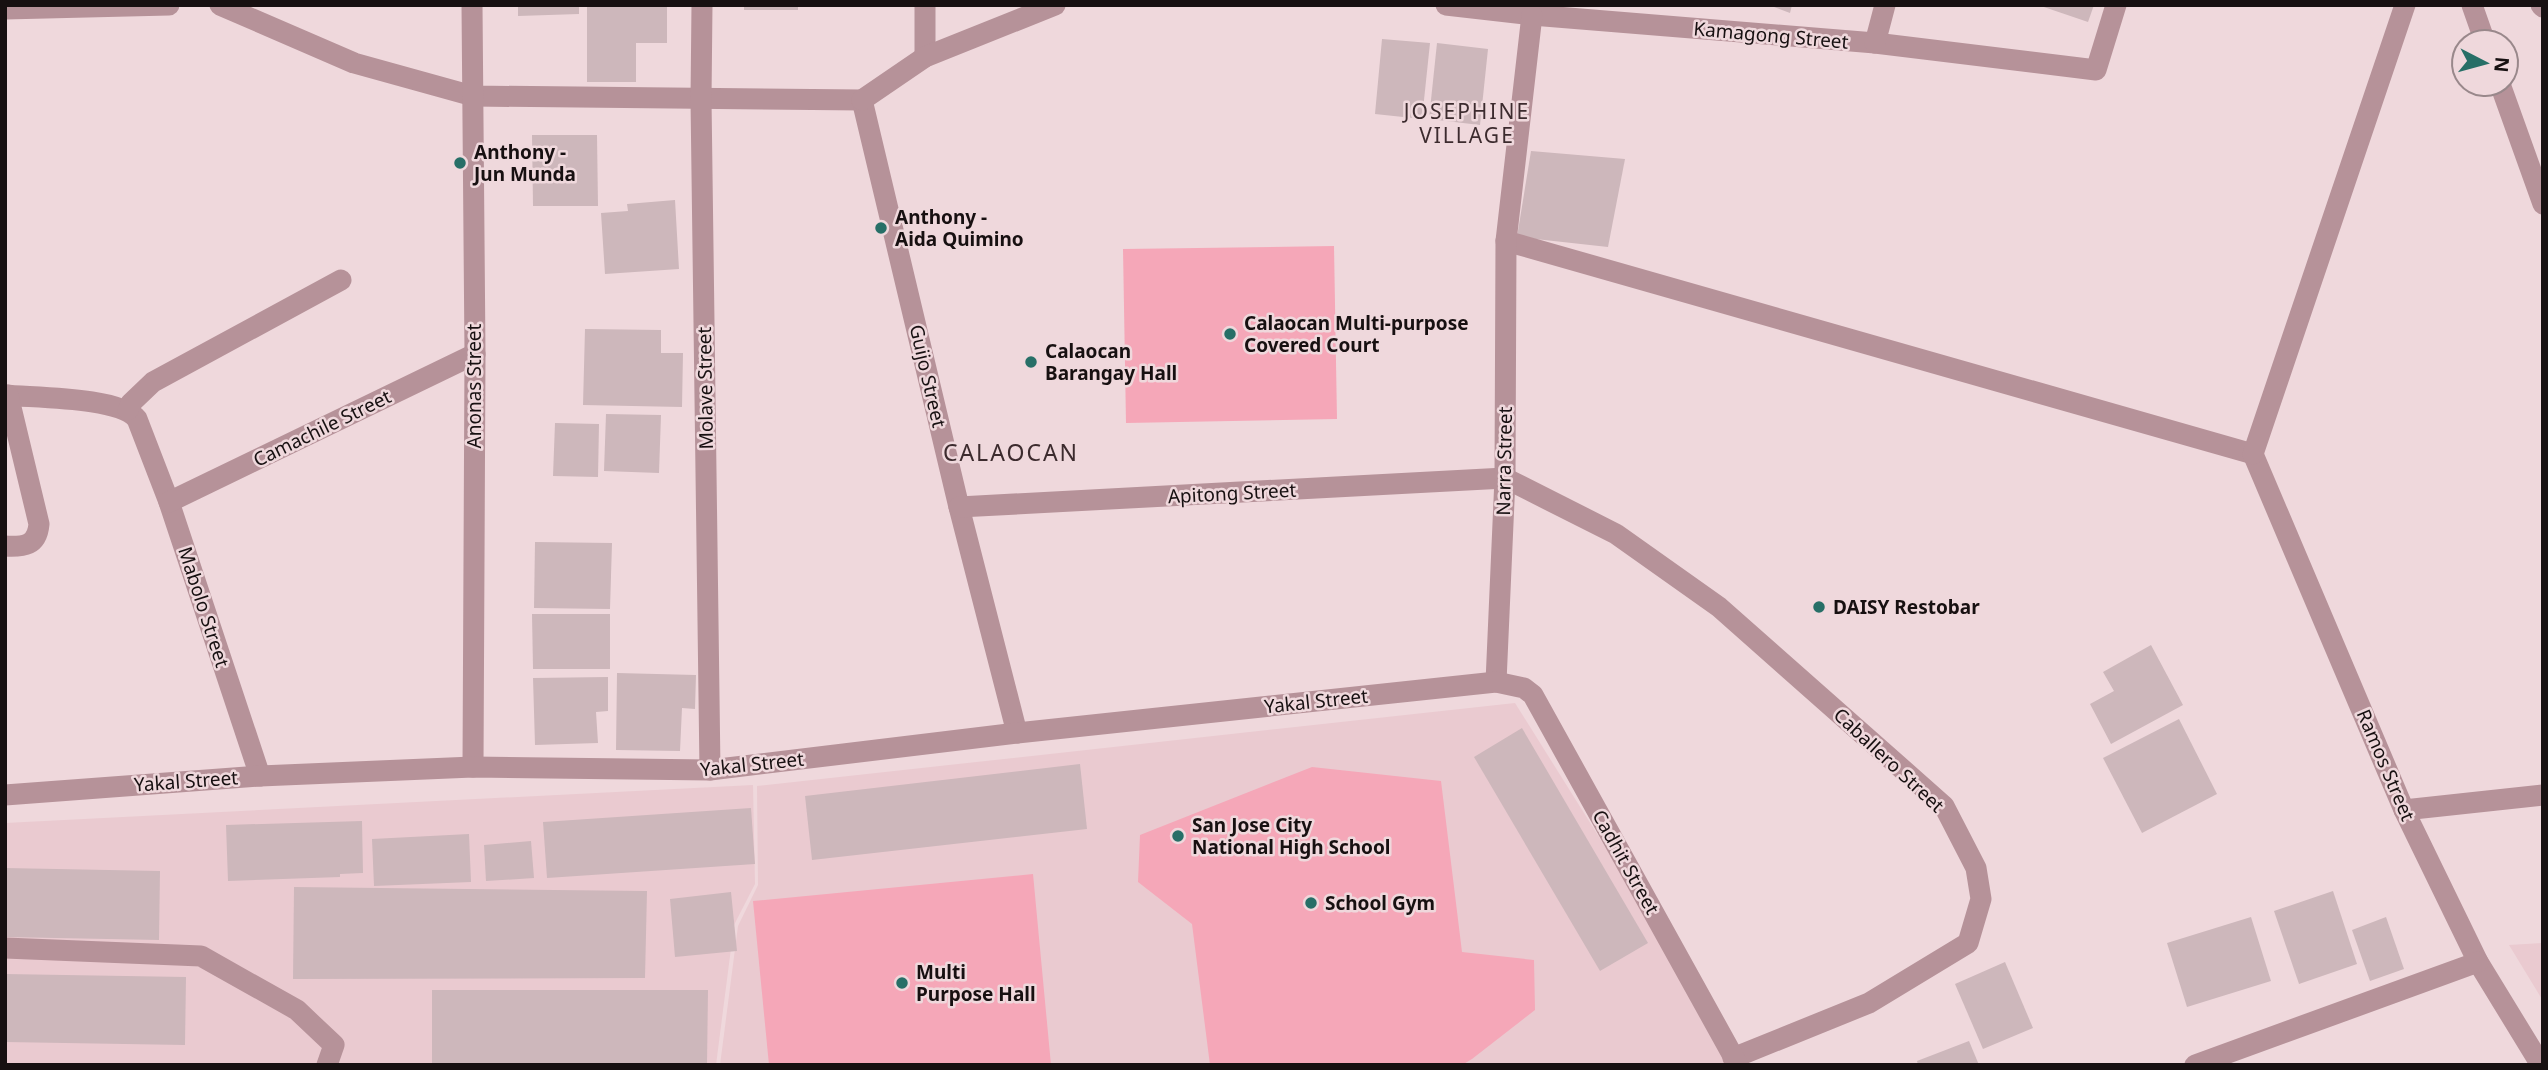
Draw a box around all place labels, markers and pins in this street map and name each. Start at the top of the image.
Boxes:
place label: Anthony - Jun Munda [472,139,576,187]
marker: Anthony - Jun Munda [452,155,468,171]
place label: Anthony - Aida Quimino [895,204,1024,252]
marker: Anthony - Aida Quimino [873,220,889,236]
place label: Calaocan Multi-purpose Covered Court [1244,310,1469,358]
marker: Calaocan Multi-purpose Covered Court [1222,326,1238,342]
place label: Calaocan Barangay Hall [1045,338,1177,386]
marker: Calaocan Barangay Hall [1023,354,1039,370]
place label: DAISY Restobar [1833,594,1980,620]
marker: DAISY Restobar [1811,599,1827,615]
place label: San Jose City National High School [1192,812,1391,860]
marker: San Jose City National High School [1170,828,1186,844]
place label: School Gym [1325,890,1435,916]
marker: School Gym [1303,895,1319,911]
place label: Multi Purpose Hall [916,959,1036,1007]
marker: Multi Purpose Hall [894,975,910,991]

